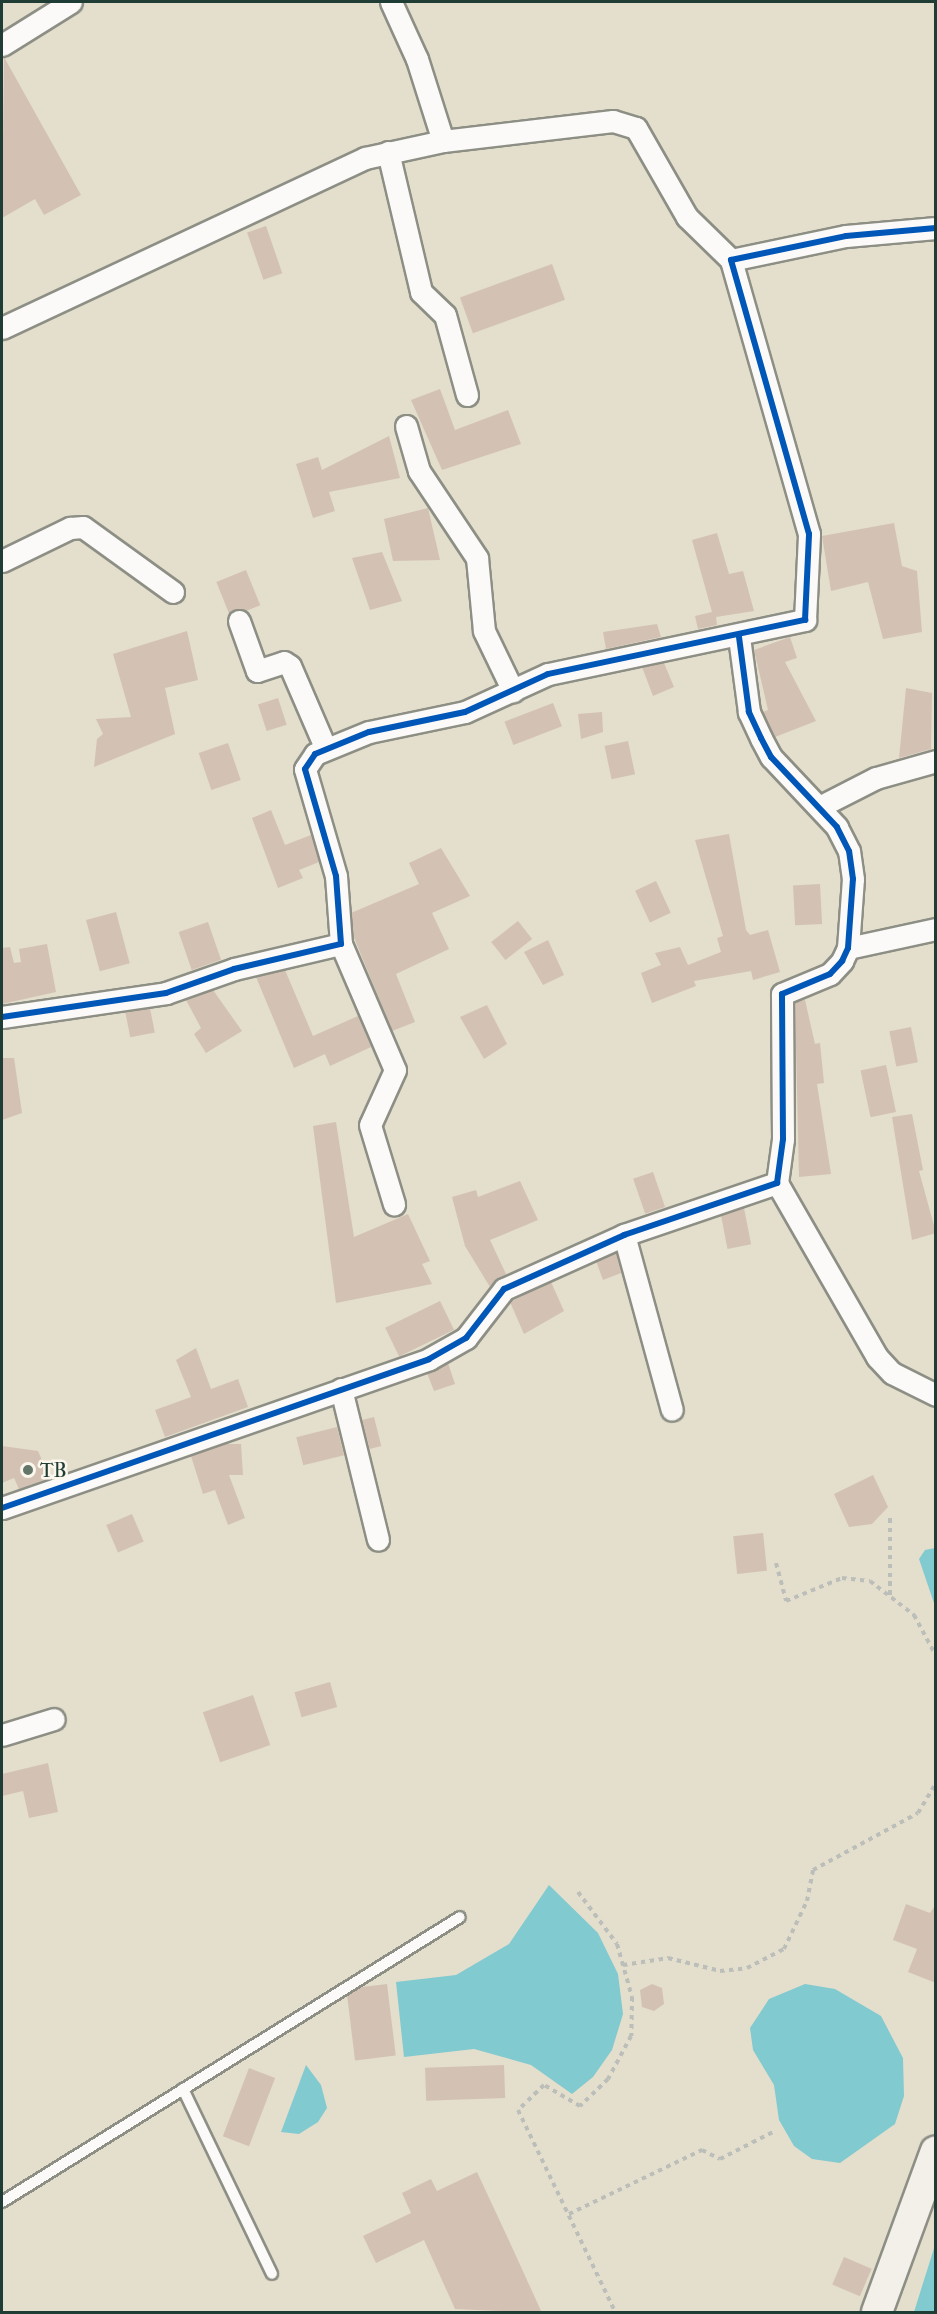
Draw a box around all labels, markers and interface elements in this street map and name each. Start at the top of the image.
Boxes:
place label: TB [40,1458,66,1482]
marker: TB [21,1463,35,1477]

